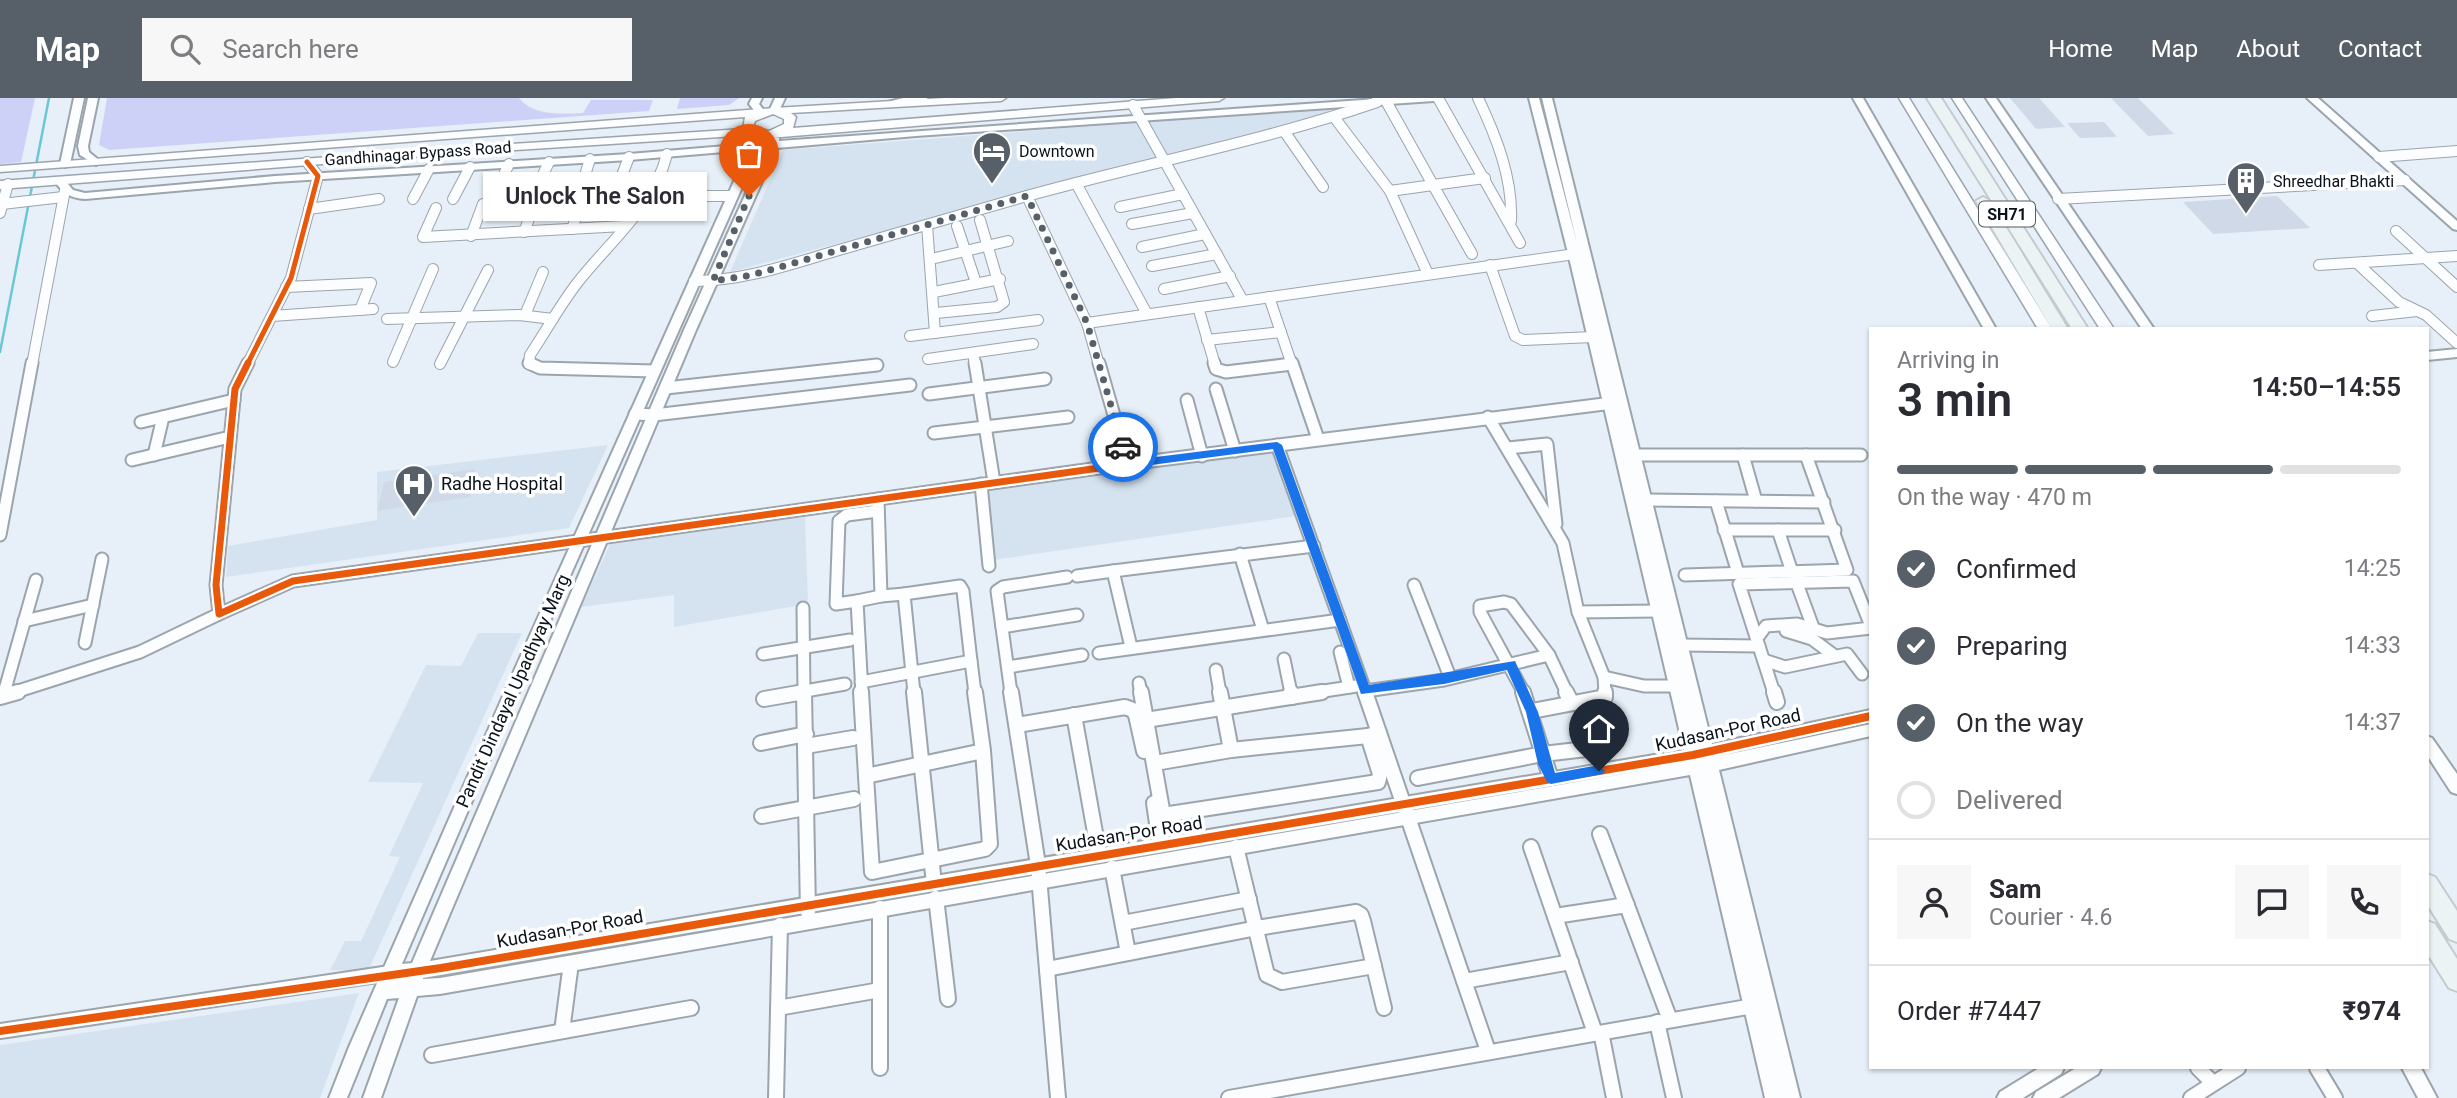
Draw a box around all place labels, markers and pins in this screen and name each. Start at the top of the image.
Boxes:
pin [719,124,779,196]
hotel icon: Downtown [971,130,1013,185]
place label: Downtown [1019,142,1095,161]
building icon: Shreedhar Bhakti [2225,160,2267,215]
callout: Unlock The Salon [483,172,707,220]
place label: Shreedhar Bhakti [2273,172,2394,191]
hospital icon: Radhe Hospital [393,463,435,518]
place label: Radhe Hospital [441,473,563,494]
pin [1569,699,1629,771]

